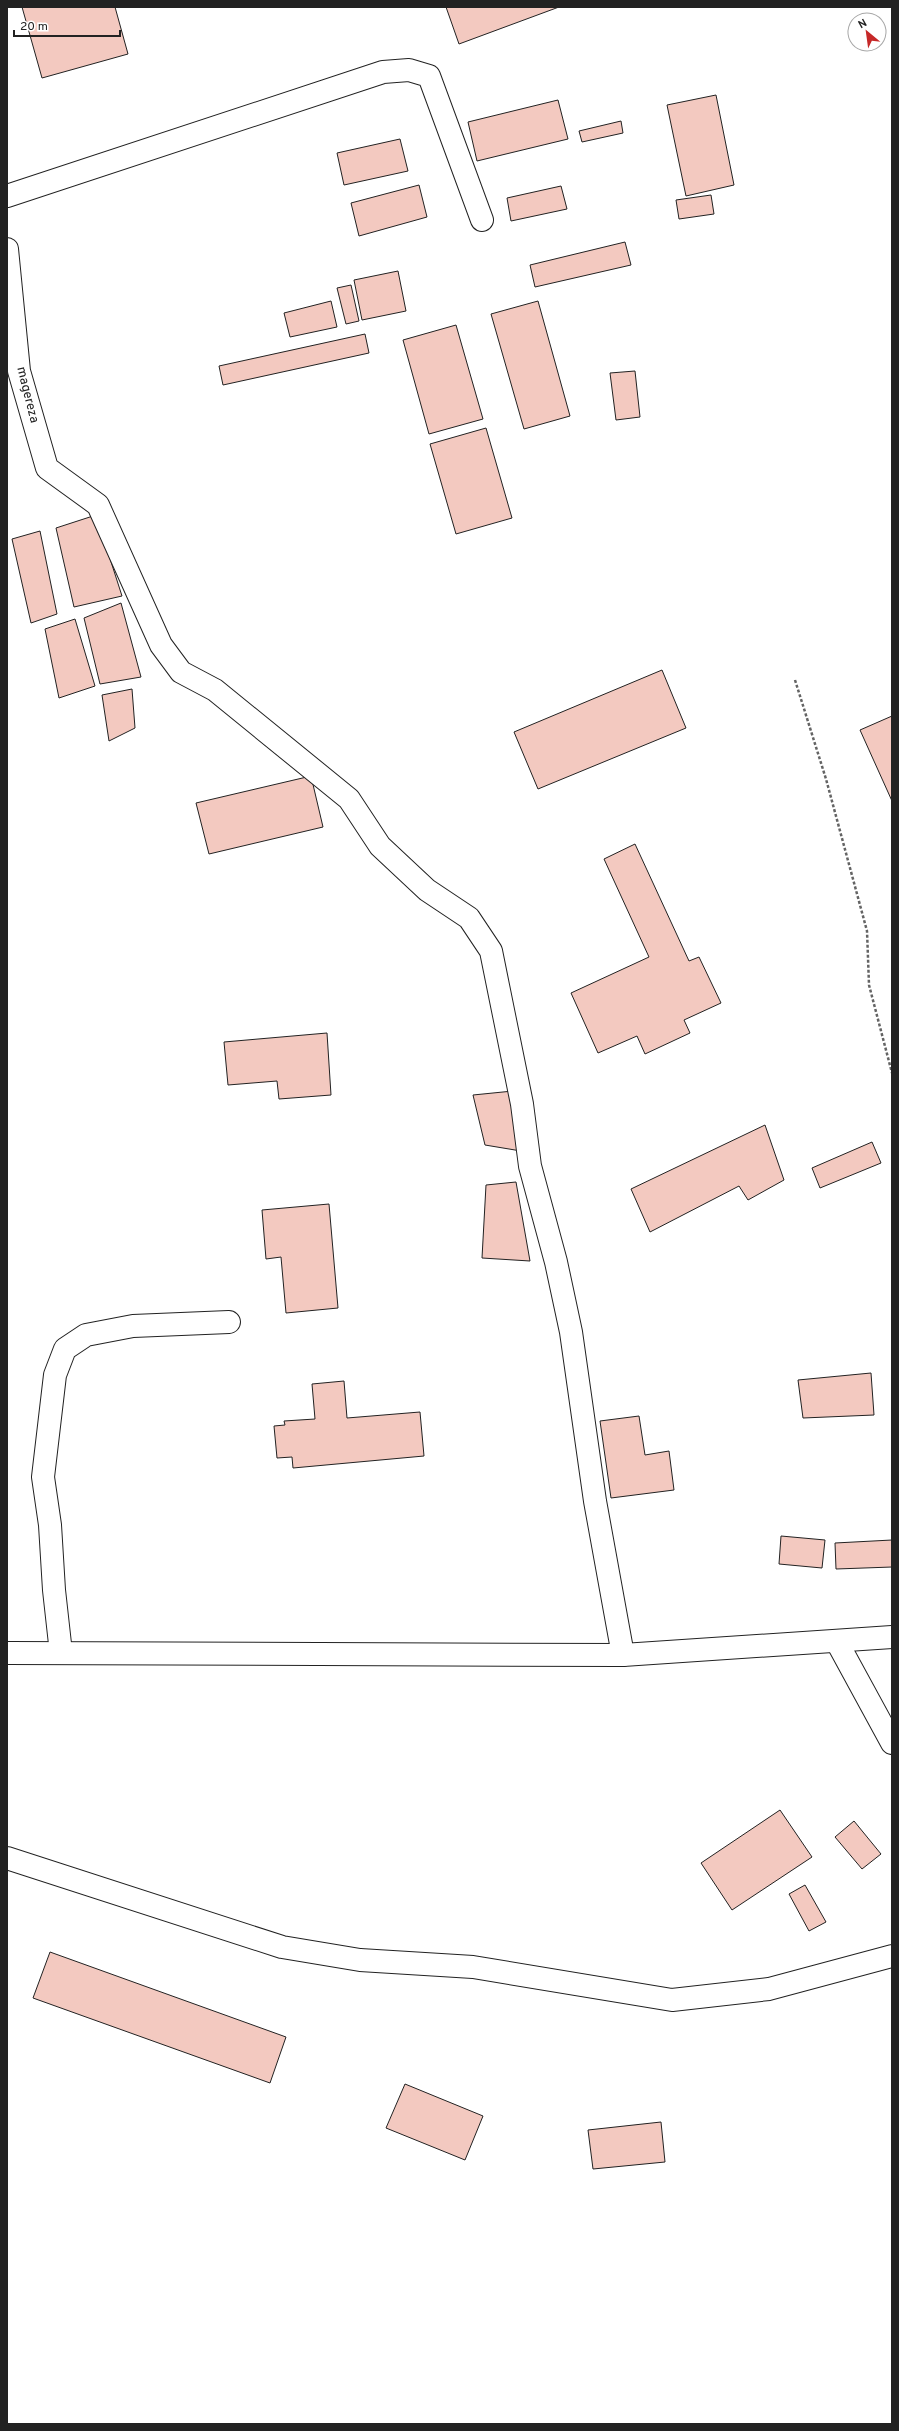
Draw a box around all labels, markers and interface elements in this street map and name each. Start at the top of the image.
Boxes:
scale bar [14,12,120,38]
north arrow [847,12,887,52]
text: N [856,16,869,32]
text: 20 m [20,19,48,35]
street label: magereza [12,365,42,425]

